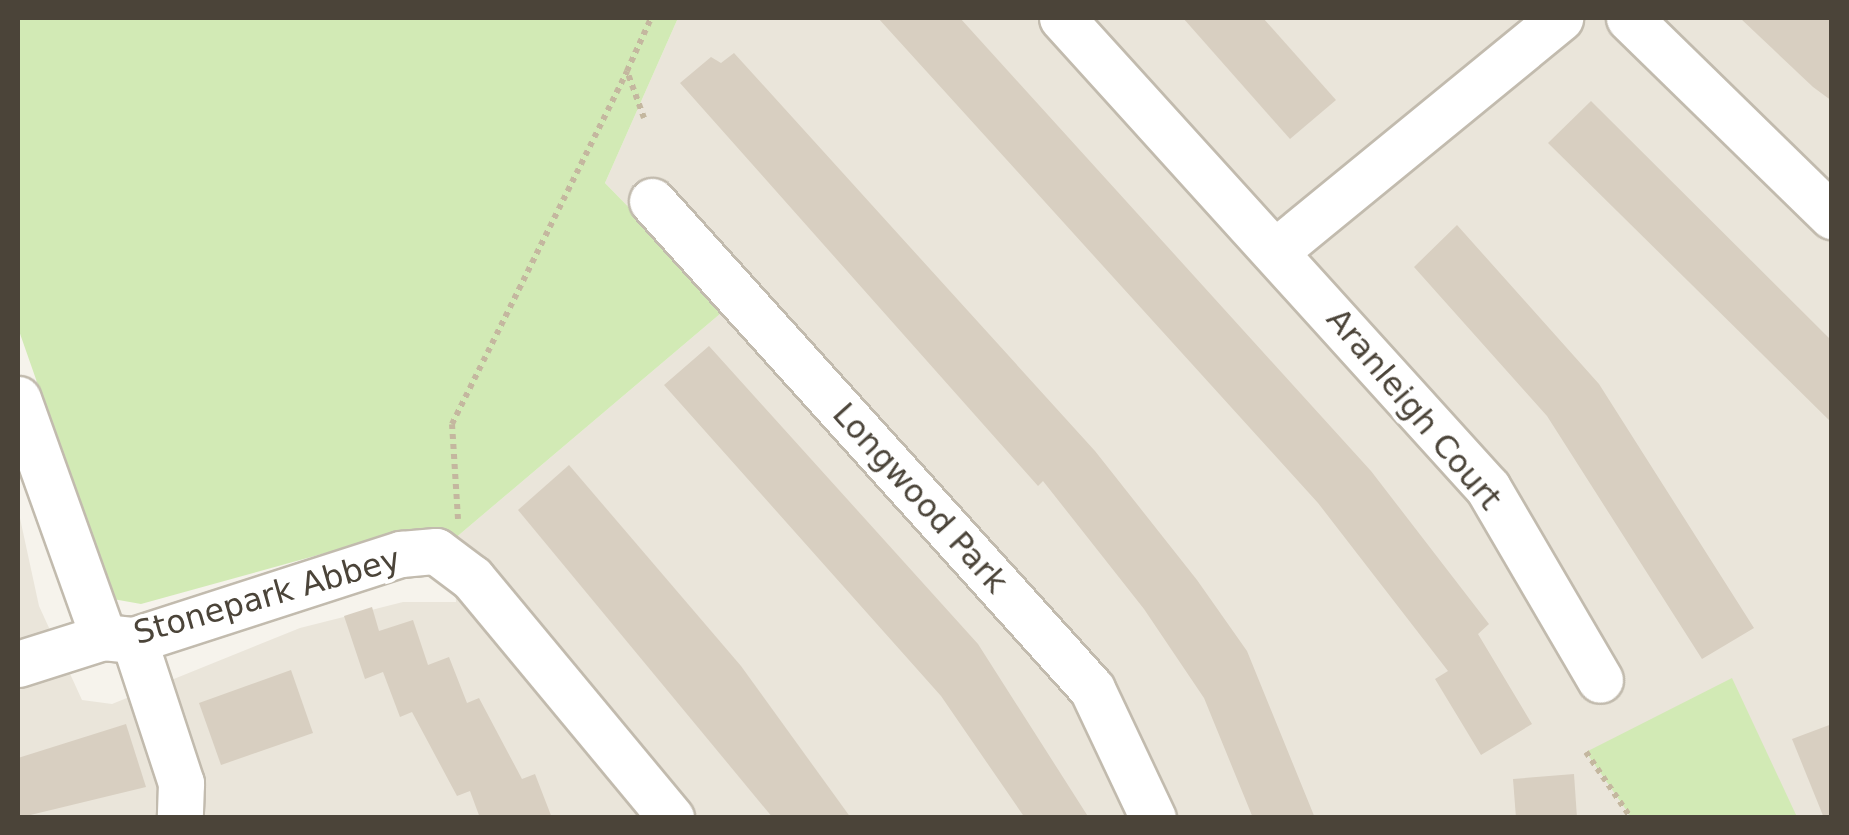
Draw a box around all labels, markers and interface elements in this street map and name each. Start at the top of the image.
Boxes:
street label: Aranleigh Court [1319,300,1509,518]
street label: Longwood Park [825,395,1015,601]
street label: Stonepark Abbey [129,540,405,652]

